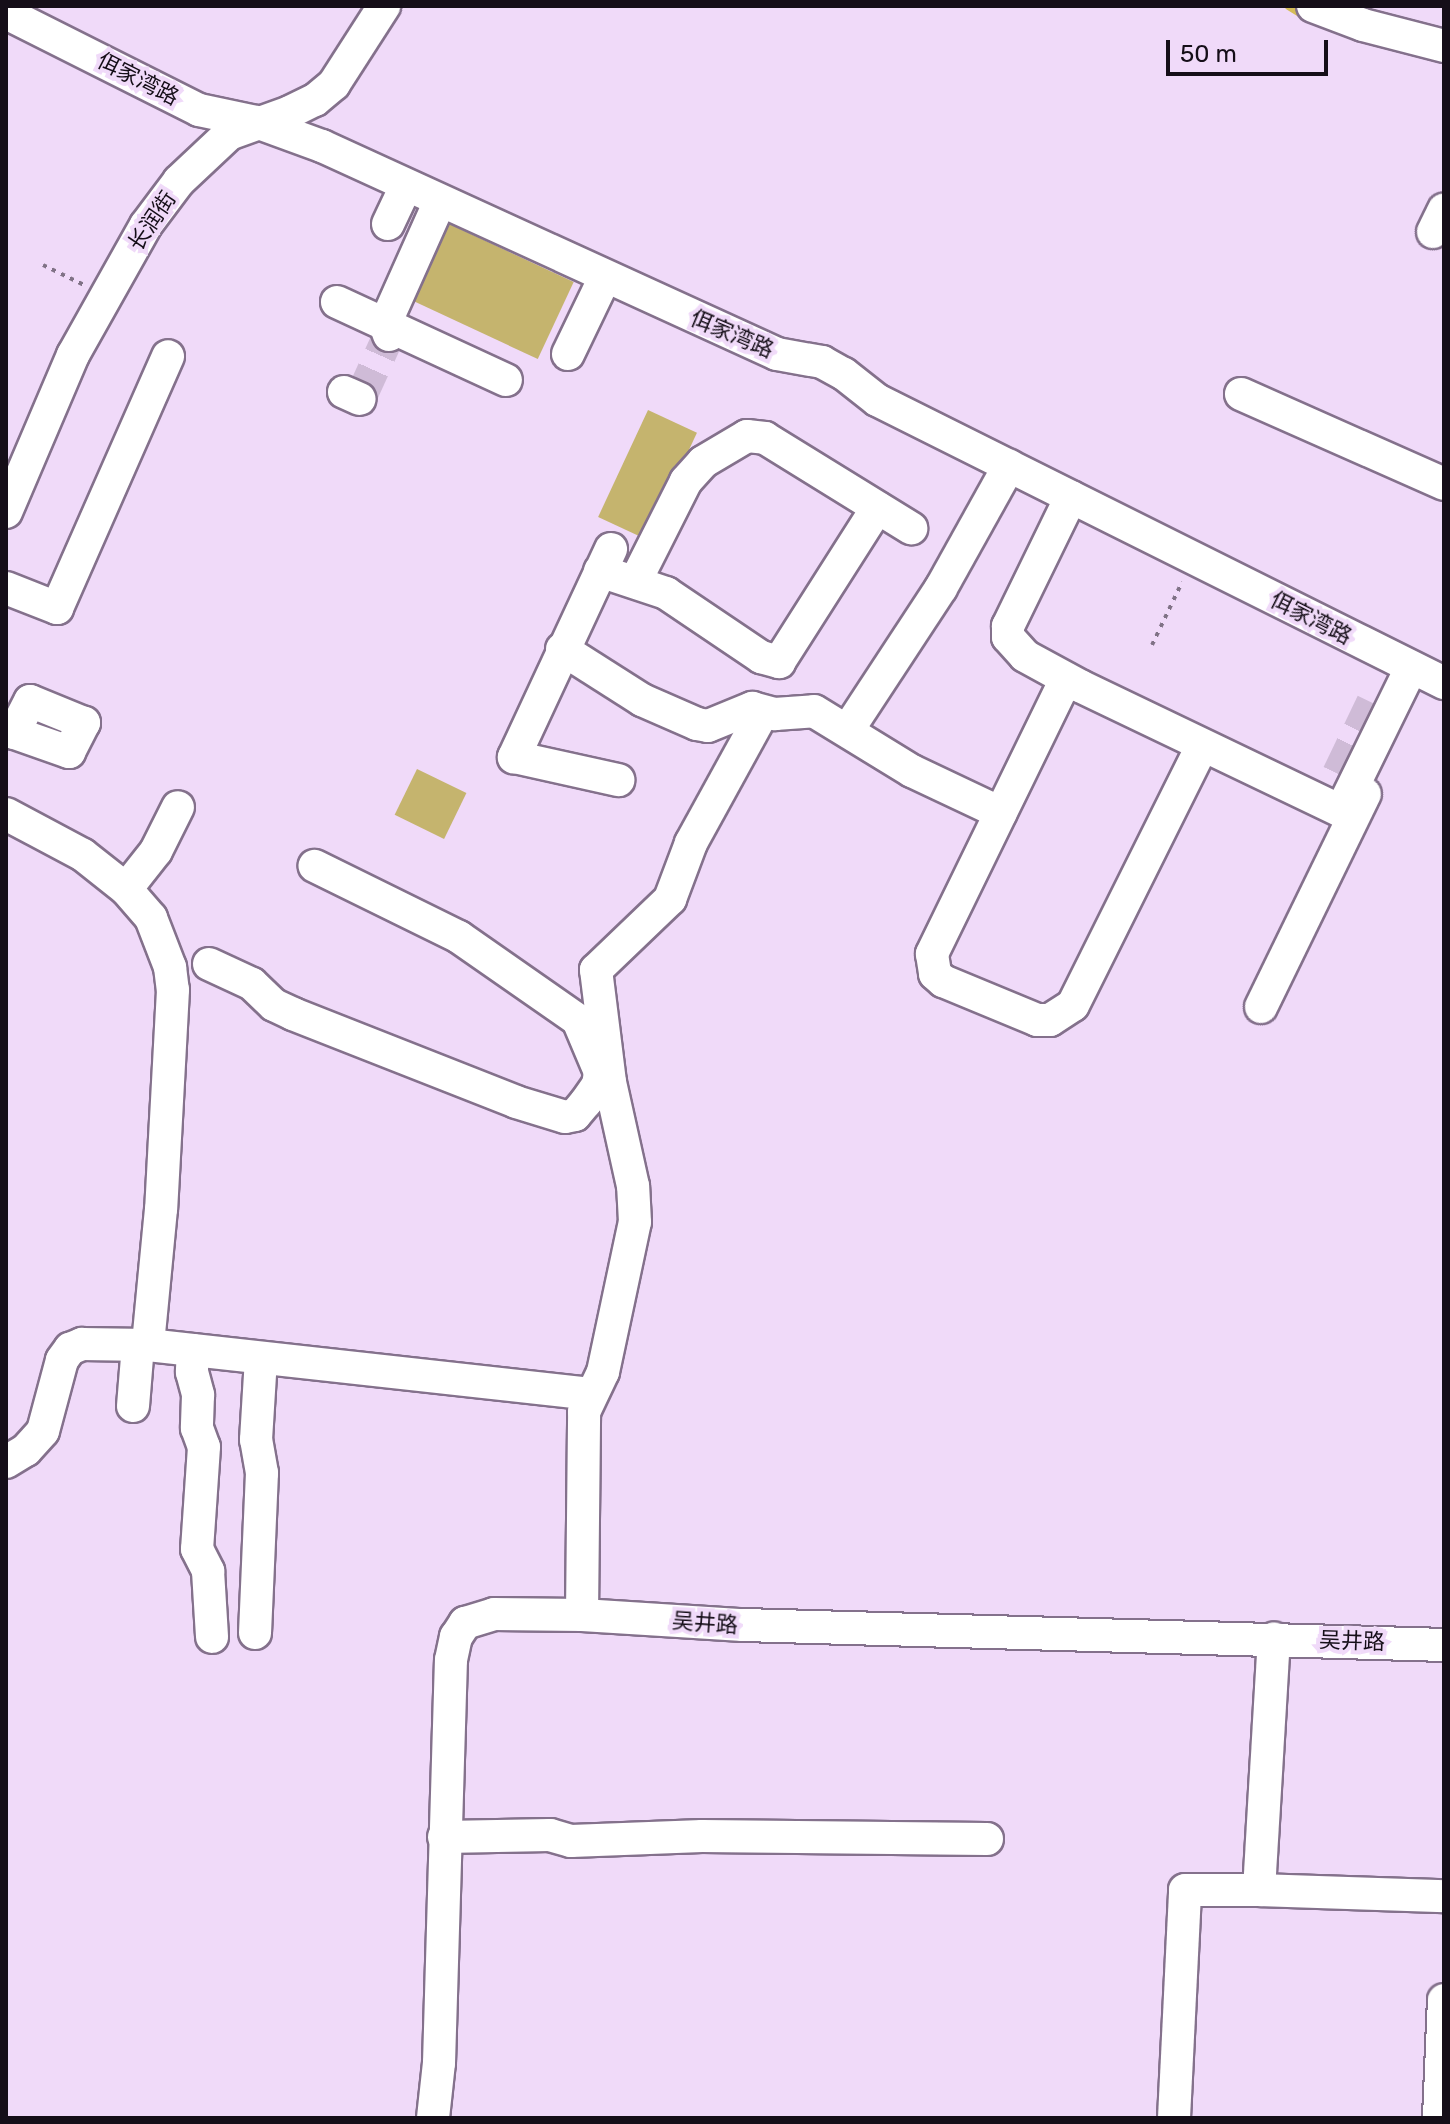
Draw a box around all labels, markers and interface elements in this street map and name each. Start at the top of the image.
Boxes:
scale bar [1170,24,1332,74]
text: 50 m [1180,40,1237,68]
street label: 佴家湾路 [93,47,183,111]
street label: 长润街 [123,186,181,256]
street label: 佴家湾路 [686,305,778,363]
street label: 佴家湾路 [1266,586,1356,650]
street label: 吴井路 [671,1608,739,1638]
street label: 吴井路 [1319,1627,1385,1655]

